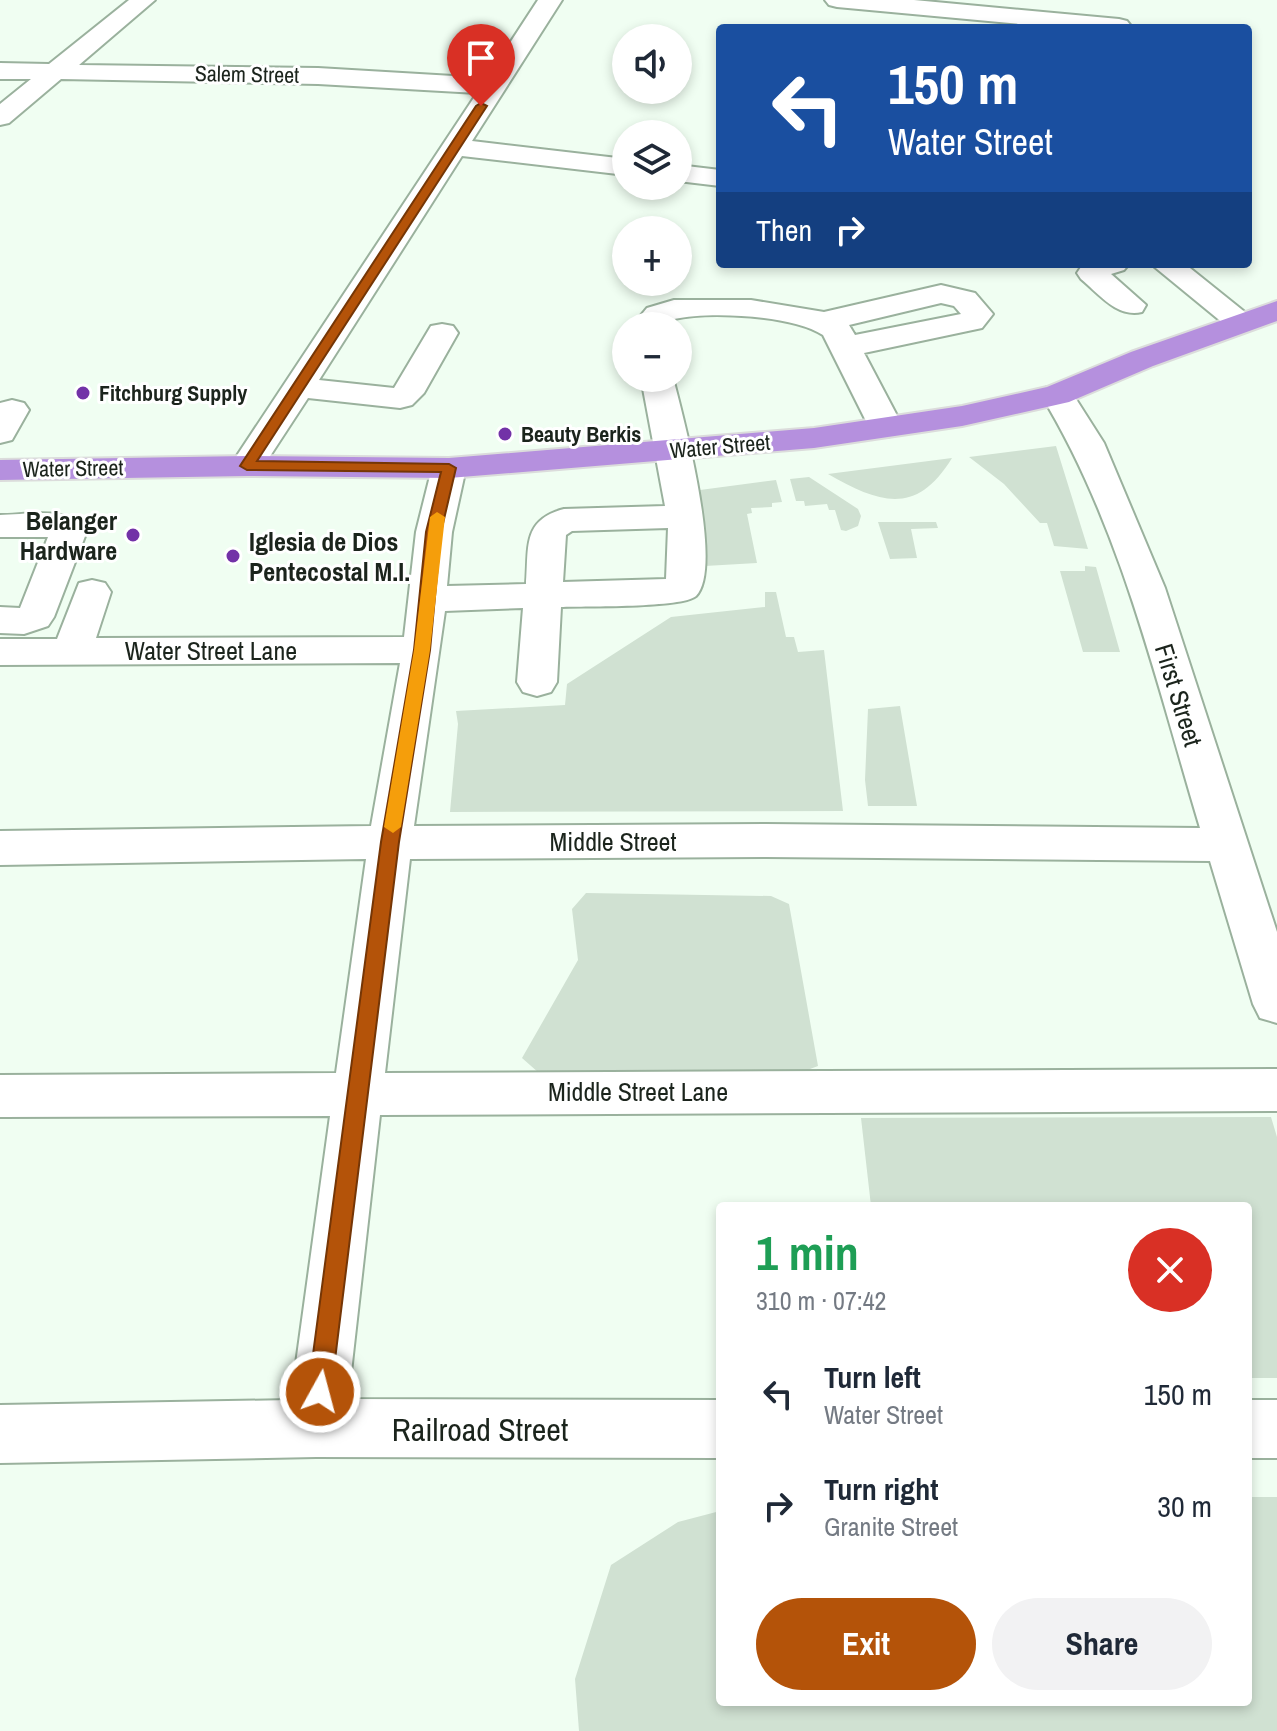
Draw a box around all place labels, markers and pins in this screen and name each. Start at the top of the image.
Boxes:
pin [447,24,515,106]
place label: Fitchburg Supply [99,378,247,408]
marker: Fitchburg Supply [74,384,92,402]
place label: Beauty Berkis [521,419,641,449]
marker: Beauty Berkis [496,425,514,443]
place label: Belanger Hardware [20,503,118,568]
place label: Iglesia de Dios Pentecostal M.I. [249,524,410,589]
marker: Belanger Hardware [124,526,142,544]
marker: Iglesia de Dios Pentecostal M.I. [224,547,242,565]

